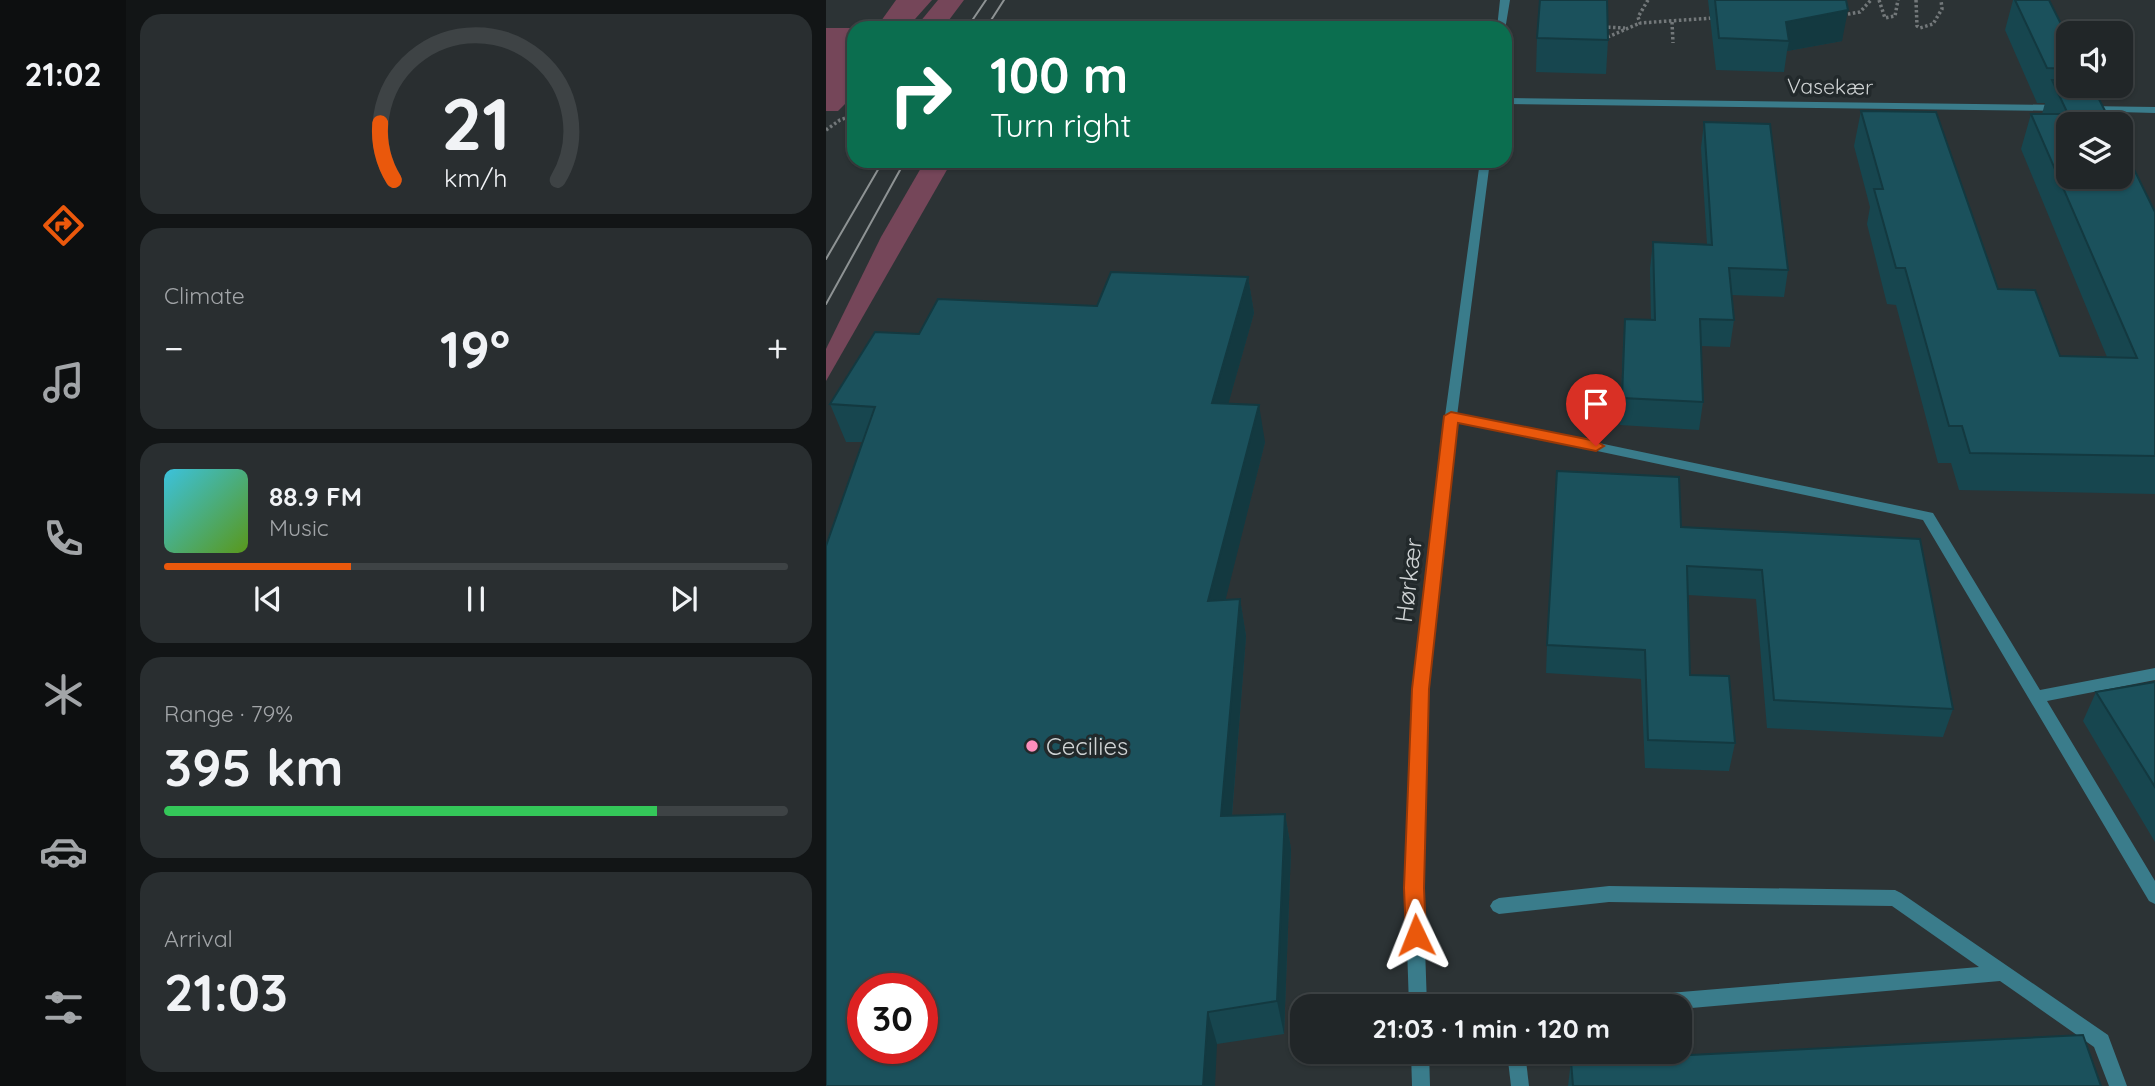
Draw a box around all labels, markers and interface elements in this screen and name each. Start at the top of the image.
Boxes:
map controls [2056,21,2133,189]
button: sound [2056,21,2133,98]
text: 100 m [990,44,1128,105]
icon: right [875,49,966,140]
text: 21:02 [24,54,102,94]
street label: Vasekær [1787,72,1873,100]
text: 21 [441,78,511,169]
text: Turn right [990,105,1131,145]
button: layers [2056,112,2133,189]
text: km/h [444,162,508,193]
icon: directions [39,201,88,250]
text: Climate [164,281,245,310]
text: 19° [440,316,510,381]
text: − [164,324,184,372]
text: + [767,324,788,372]
icon: music [39,358,88,407]
pin [1566,374,1626,446]
icon: arrive [1577,385,1615,423]
text: 88.9 FM [269,480,362,513]
text: Music [269,513,329,542]
icon: phone [39,514,88,563]
street label: Hørkær [1388,536,1428,624]
icon: previous [249,580,287,618]
icon: pause [457,580,495,618]
icon: next [665,580,703,618]
icon: climate [39,670,88,719]
text: Range · 79% [164,699,293,728]
place label: Cecilies [1046,731,1128,761]
text: 395 km [164,734,344,799]
marker: Cecilies [1024,738,1040,754]
icon: car [39,827,88,876]
position arrow [1379,898,1453,972]
text: Arrival [164,924,233,953]
text: 21:03 [164,959,288,1024]
speed limit sign: 30 [847,973,938,1064]
icon: filters [39,983,88,1032]
text: 21:03 · 1 min · 120 m [1372,1012,1610,1045]

